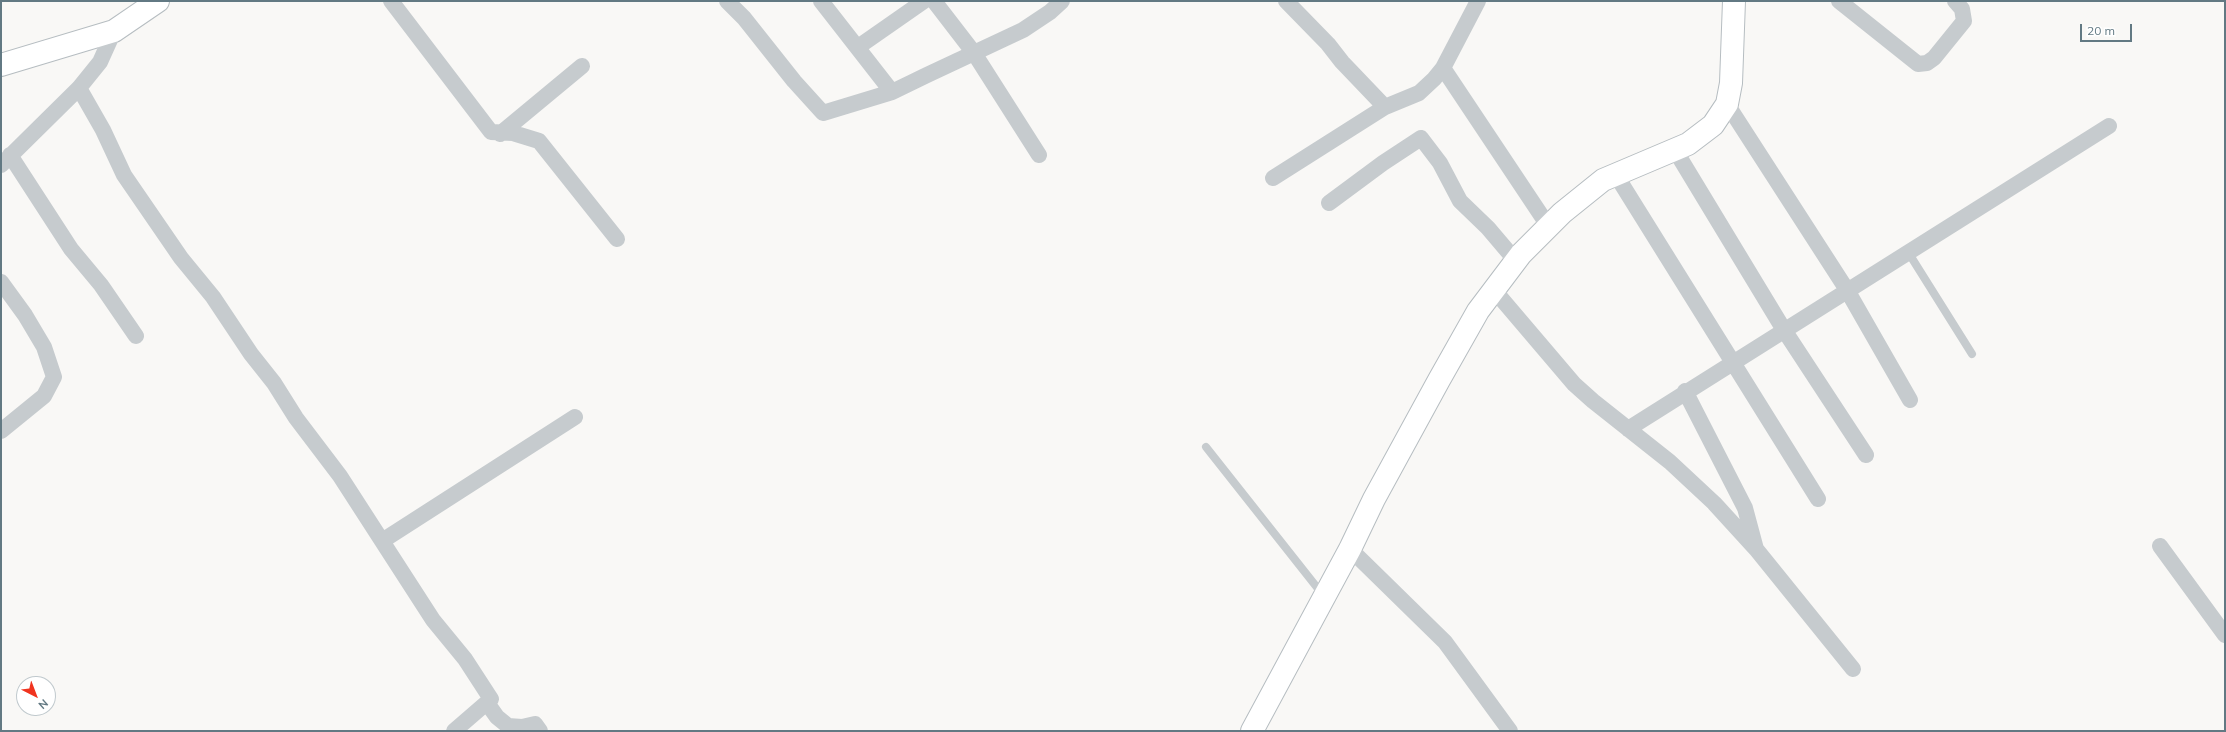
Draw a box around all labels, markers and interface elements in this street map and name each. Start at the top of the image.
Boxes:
scale bar [2082,16,2134,42]
text: 20 m [2087,23,2115,38]
north arrow [16,676,56,716]
text: N [36,696,51,712]

